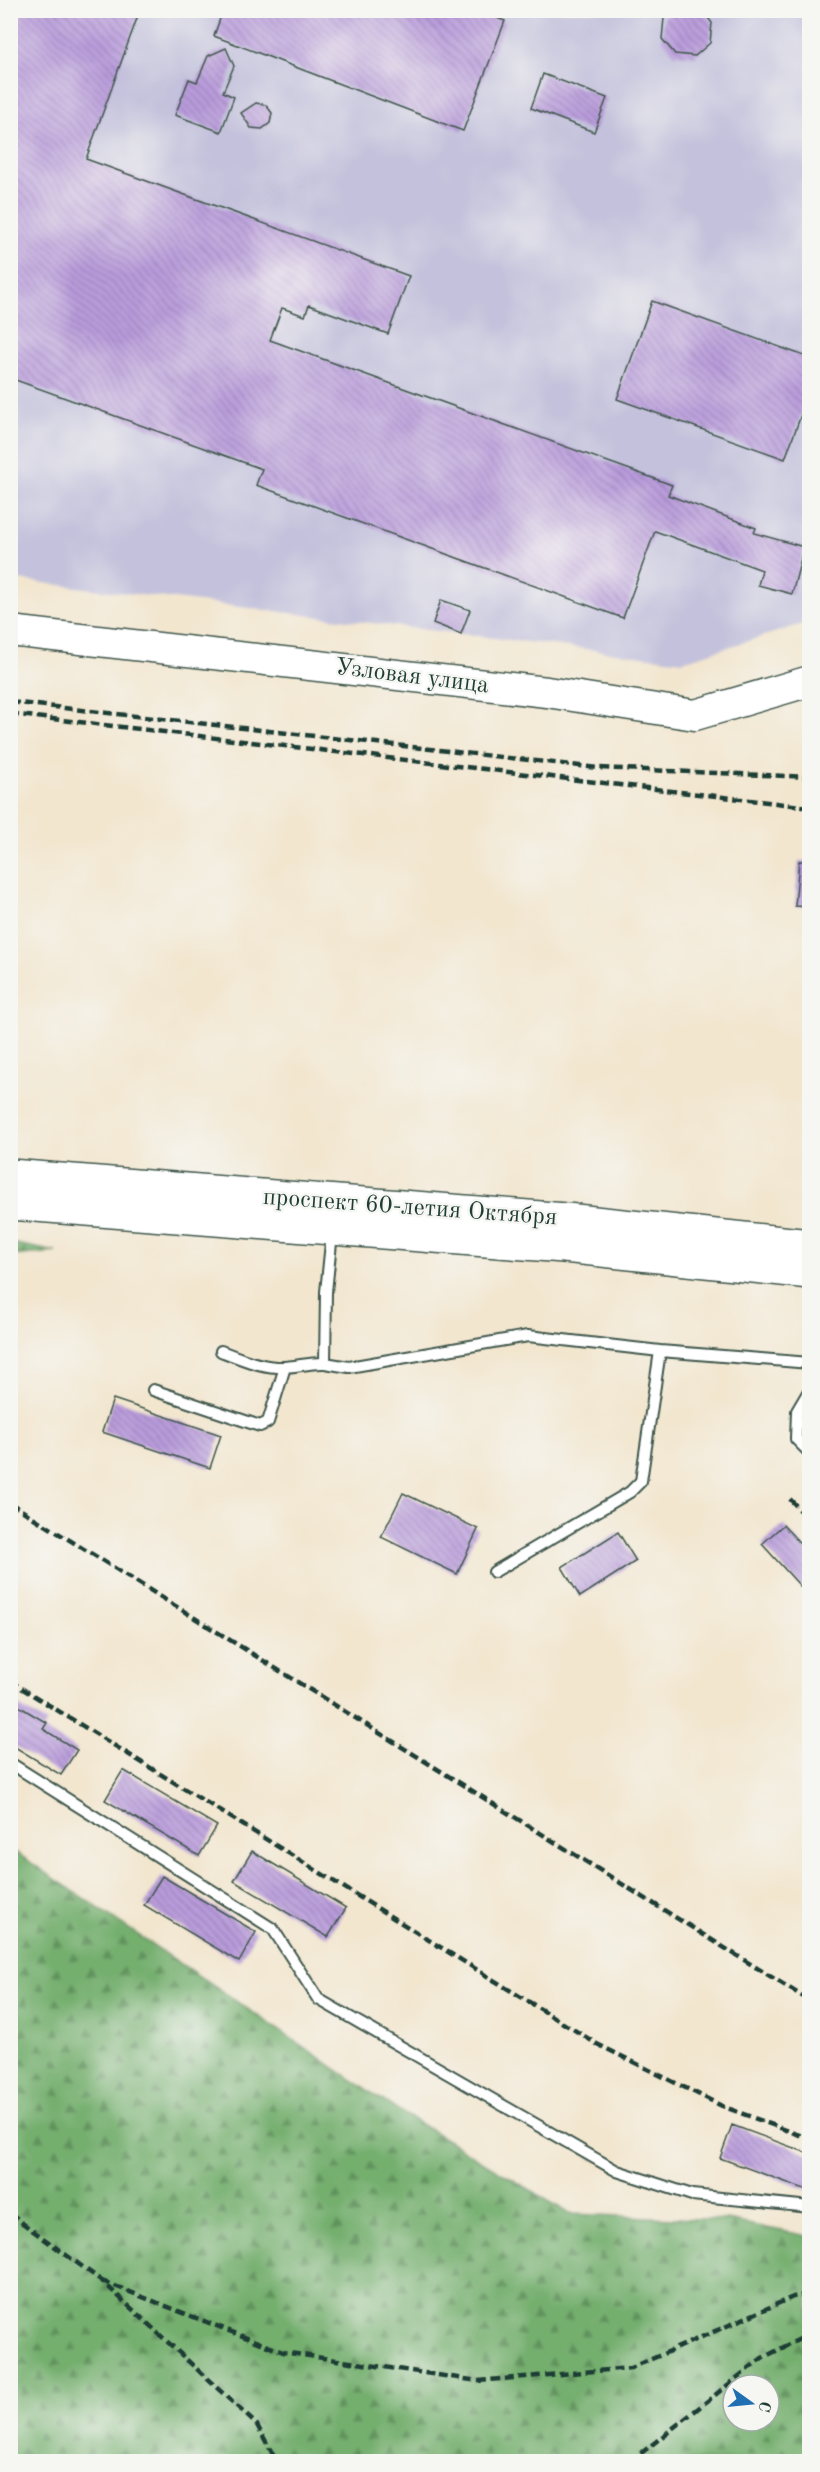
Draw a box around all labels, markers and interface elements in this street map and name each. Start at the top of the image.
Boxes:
street label: Узловая улица [334,656,490,698]
street label: проспект 60-летия Октября [262,1186,558,1230]
north arrow [721,2373,781,2433]
text: С [754,2399,773,2414]

